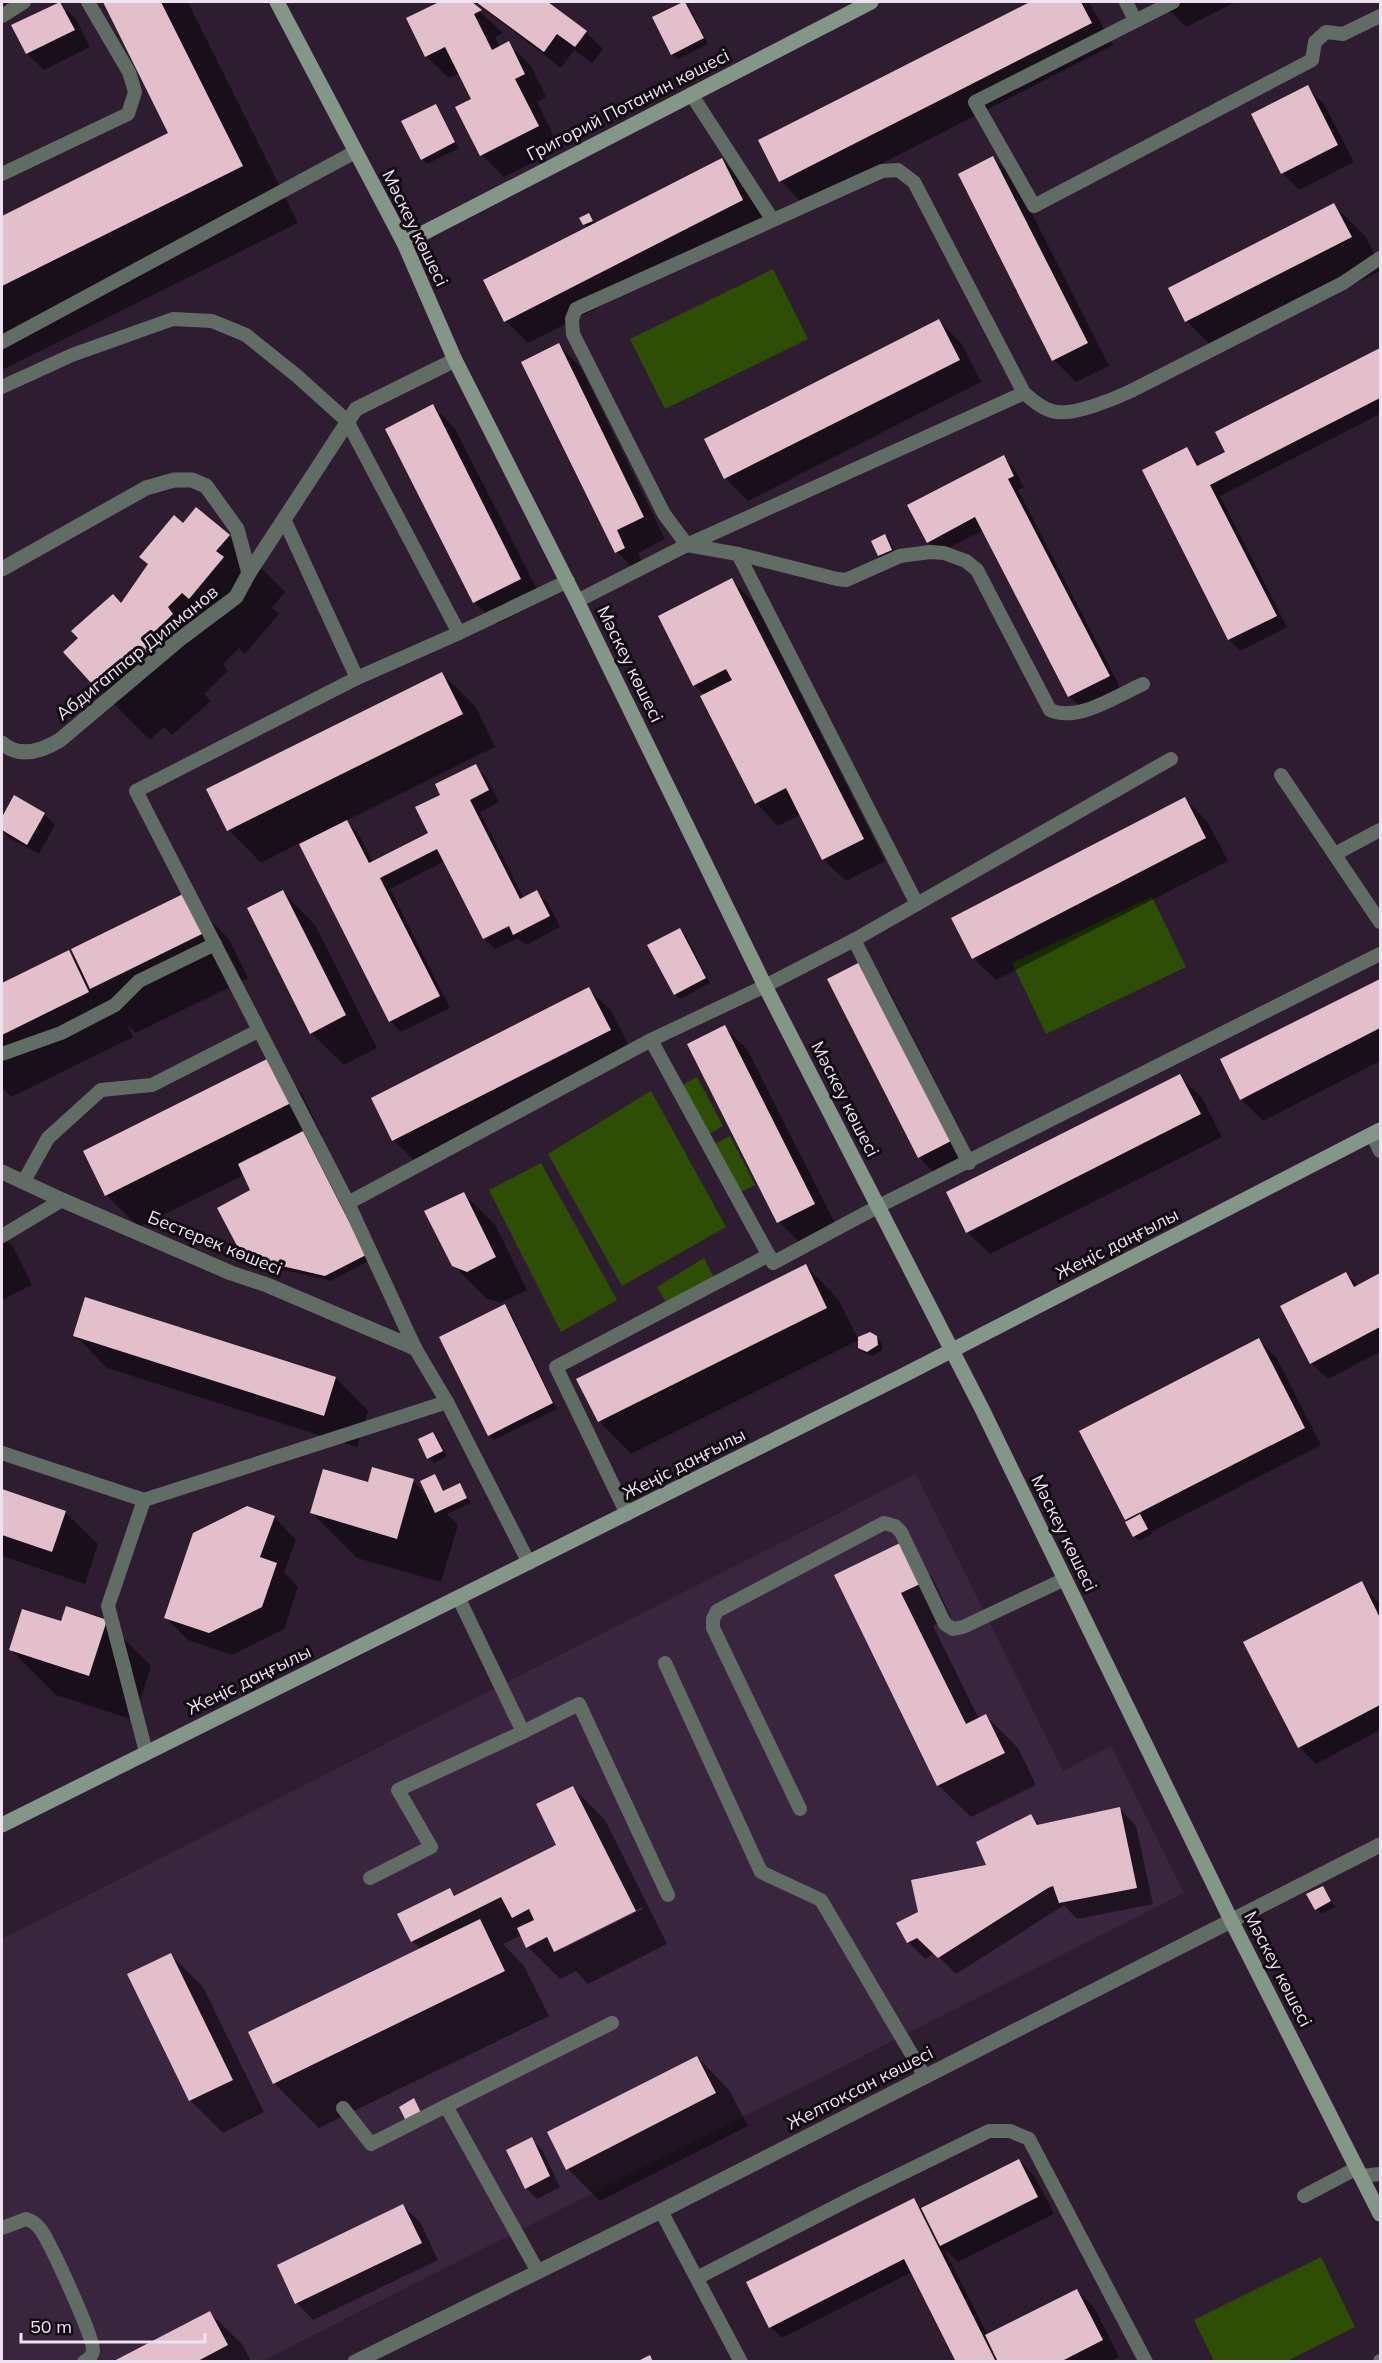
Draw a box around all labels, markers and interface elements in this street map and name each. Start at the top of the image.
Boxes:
street label: Григорий Потанин көшесі [523,43,733,166]
street label: Мәскеу көшесі [377,166,454,290]
street label: Абдигаппар Дилманов [51,580,222,725]
street label: Мәскеу көшесі [592,602,669,726]
street label: Мәскеу көшесі [806,1037,884,1161]
street label: Жеңіс даңғылы [1051,1203,1182,1285]
street label: Бестерек көшесі [145,1205,286,1280]
street label: Жеңіс даңғылы [618,1423,749,1505]
street label: Мәскеу көшесі [1026,1471,1103,1595]
street label: Жеңіс даңғылы [183,1640,315,1720]
street label: Мәскеу көшесі [1239,1907,1317,2031]
street label: Желтоқсан көшесі [783,2041,937,2134]
scale bar [21,2306,206,2344]
text: 50 m [30,2315,72,2338]

